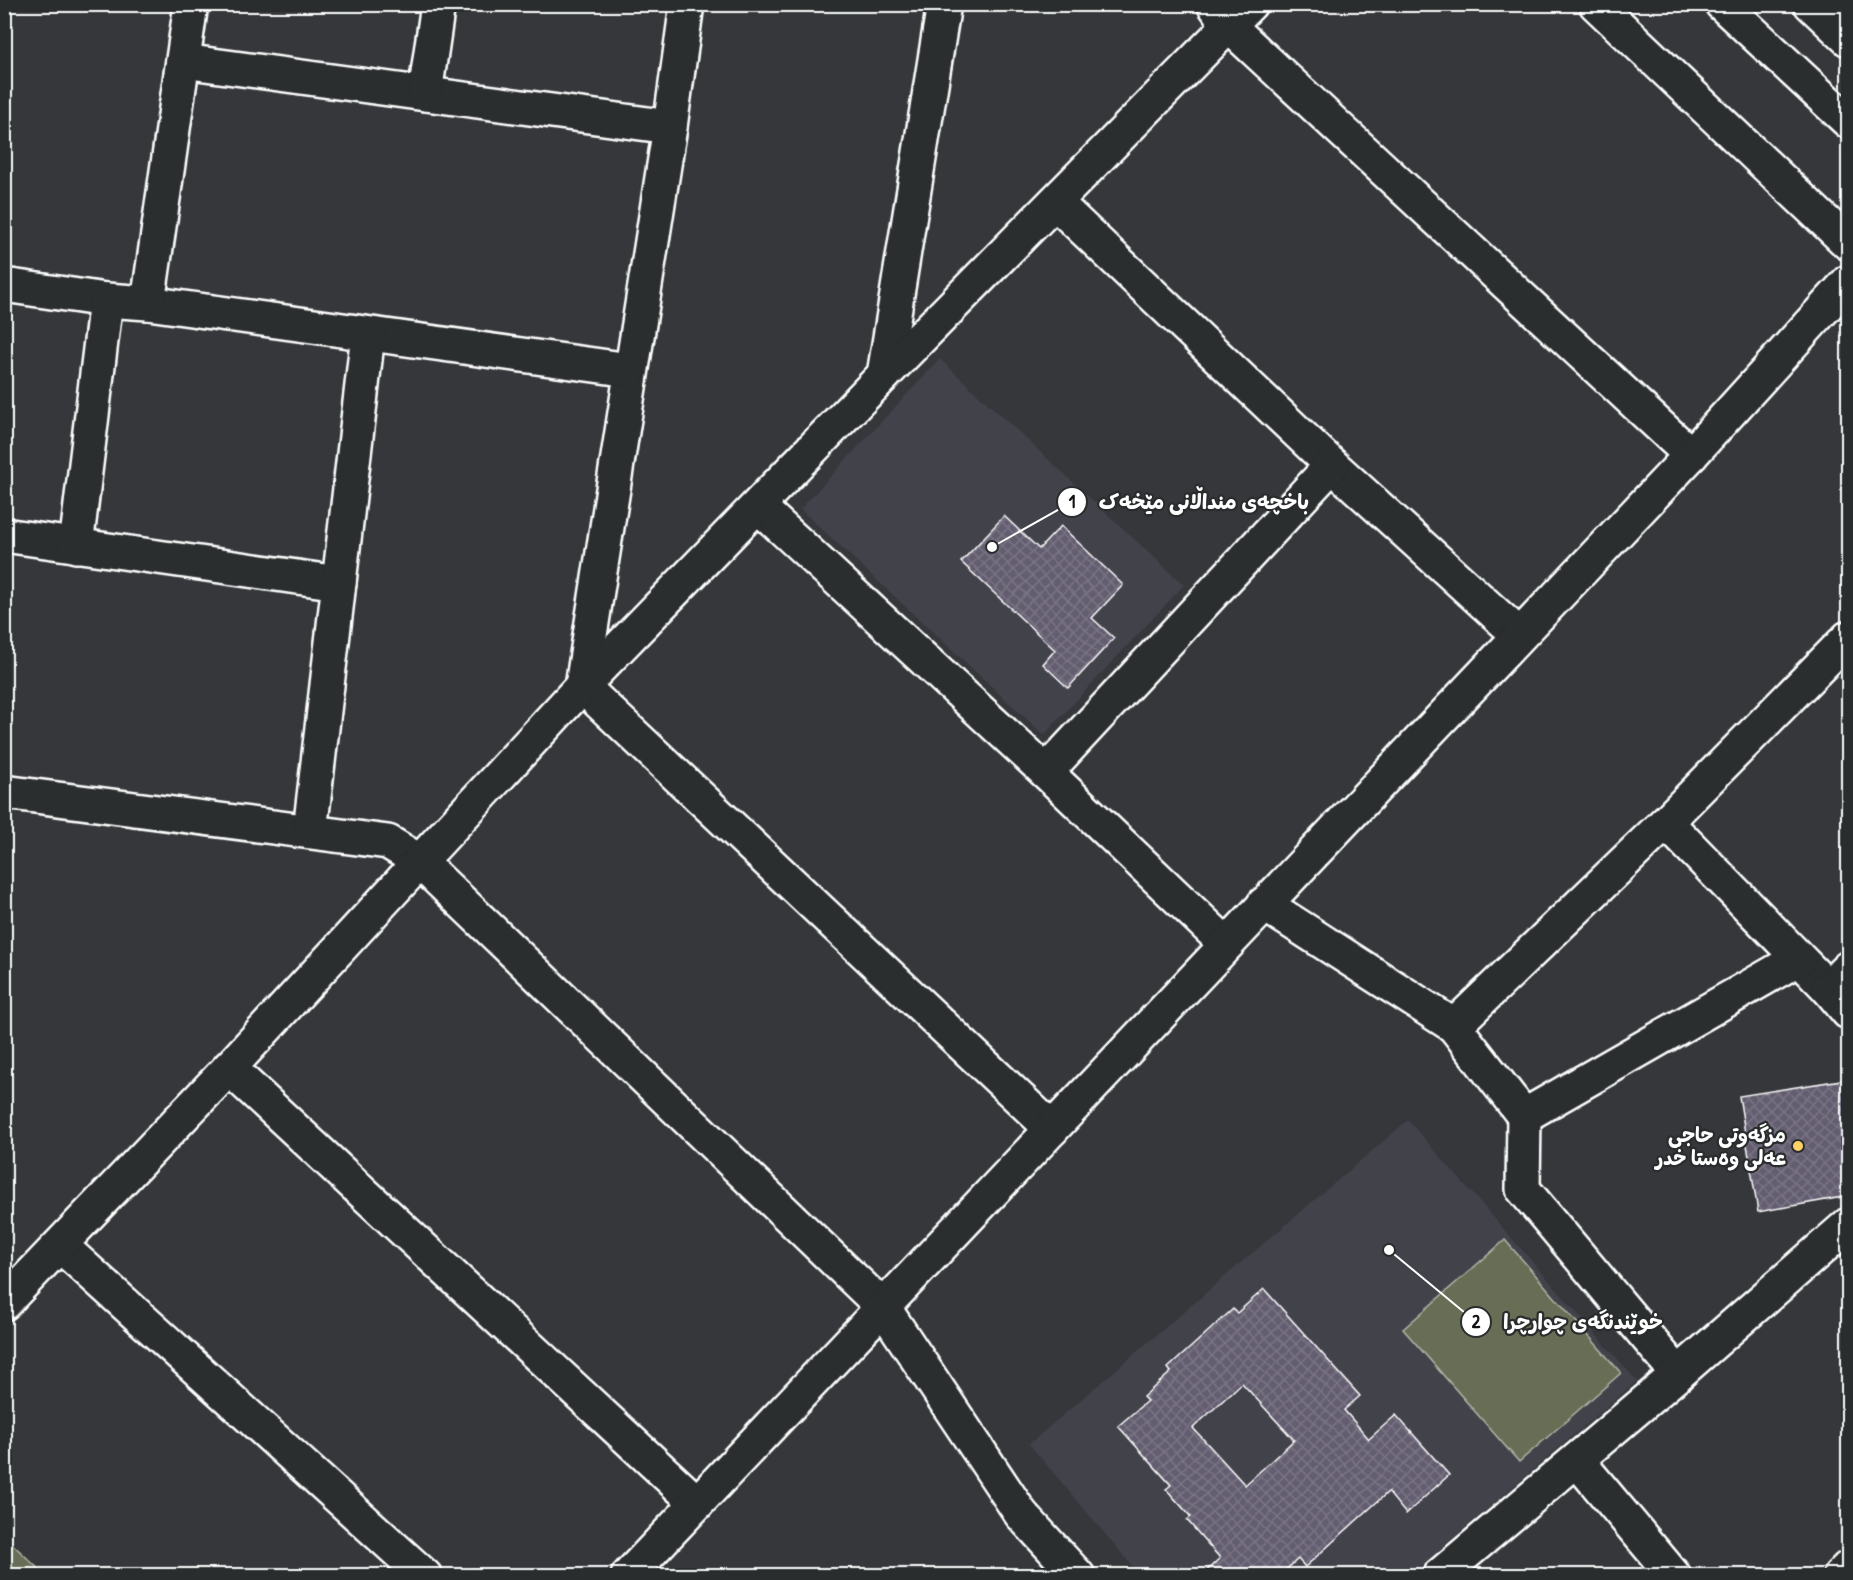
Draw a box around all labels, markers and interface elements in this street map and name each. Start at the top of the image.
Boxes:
callout: باخچەی منداڵانی مێخەک [1057,482,1321,521]
text: باخچەی منداڵانی مێخەک [1099,486,1309,516]
text: 1 [1069,489,1076,514]
place label: مزگەوتی حاجی عەلی وەستا خدر [1654,1121,1786,1171]
marker: مزگەوتی حاجی عەلی وەستا خدر [1791,1139,1805,1153]
callout: خوێندنگەی چوارچرا [1461,1302,1675,1341]
text: خوێندنگەی چوارچرا [1503,1307,1663,1336]
text: 2 [1472,1309,1481,1334]

